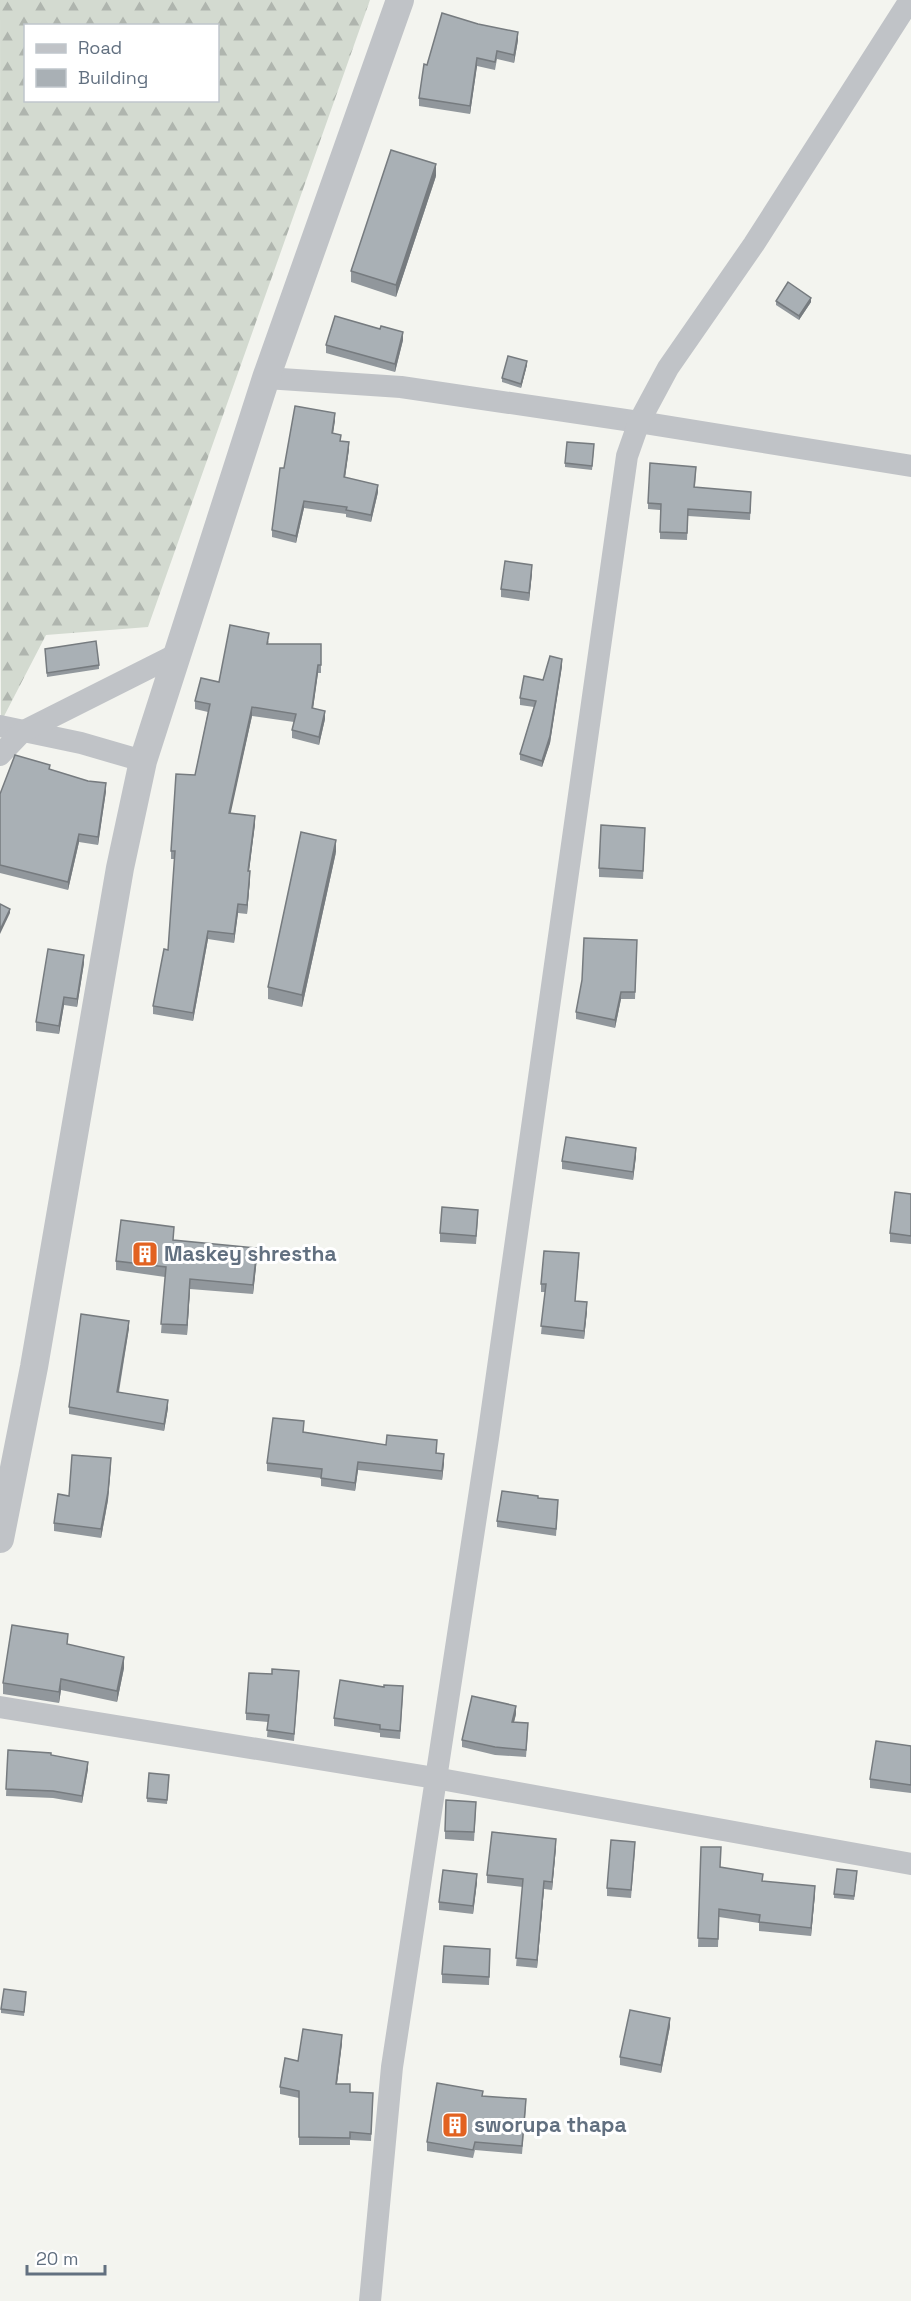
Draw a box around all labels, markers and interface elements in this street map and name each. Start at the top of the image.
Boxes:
legend [24,24,219,102]
text: Road [78,36,122,59]
text: Building [78,66,148,89]
building icon: Maskey shrestha [130,1239,160,1269]
place label: Maskey shrestha [164,1240,337,1267]
building icon: sworupa thapa [440,2110,470,2140]
place label: sworupa thapa [474,2111,627,2138]
scale bar [27,2238,105,2276]
text: 20 m [36,2247,79,2270]

